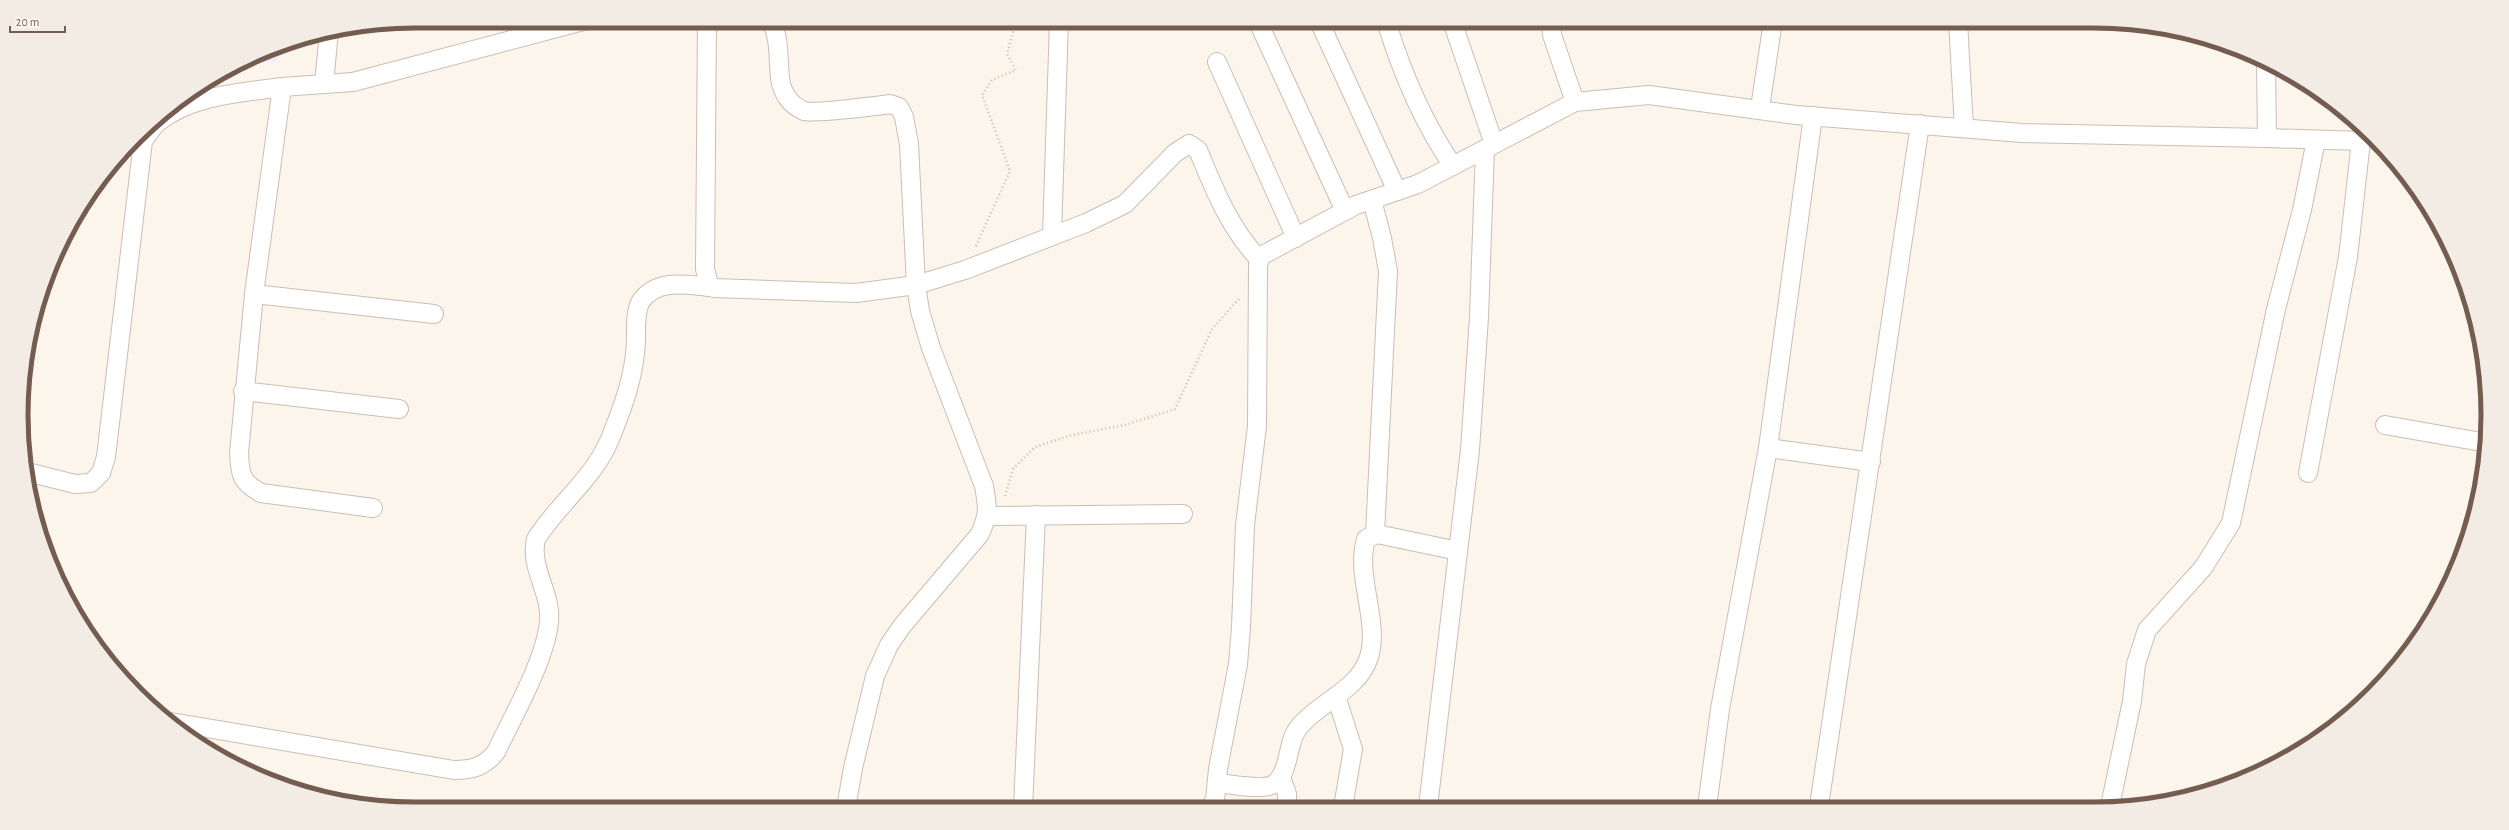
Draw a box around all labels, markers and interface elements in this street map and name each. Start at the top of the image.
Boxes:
scale bar [10,8,65,34]
text: 20 m [16,16,39,28]

